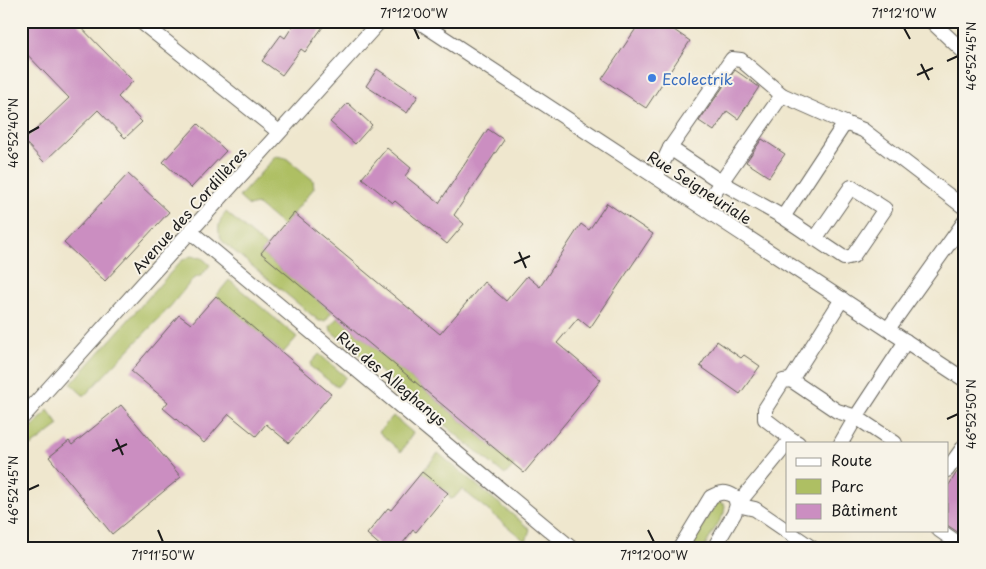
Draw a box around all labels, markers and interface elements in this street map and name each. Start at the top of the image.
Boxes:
text: 71°12'00"W [380,4,449,22]
text: 71°12'10"W [872,4,937,22]
text: 46°52'45"N [962,22,980,90]
place label: Ecolectrik [662,67,733,90]
marker: Ecolectrik [646,72,658,84]
text: 46°52'40"N [4,98,22,168]
street label: Avenue des Cordillères [126,142,252,278]
street label: Rue Seigneuriale [643,145,757,229]
street label: Rue des Alleghanys [332,325,452,431]
text: 46°52'50"N [962,379,980,449]
legend [786,442,948,532]
text: Route [831,448,872,471]
text: 46°52'45"N [4,456,22,524]
text: Parc [831,474,864,497]
text: Bâtiment [831,498,898,521]
text: 71°11'50"W [132,546,195,564]
text: 71°12'00"W [620,546,689,564]

